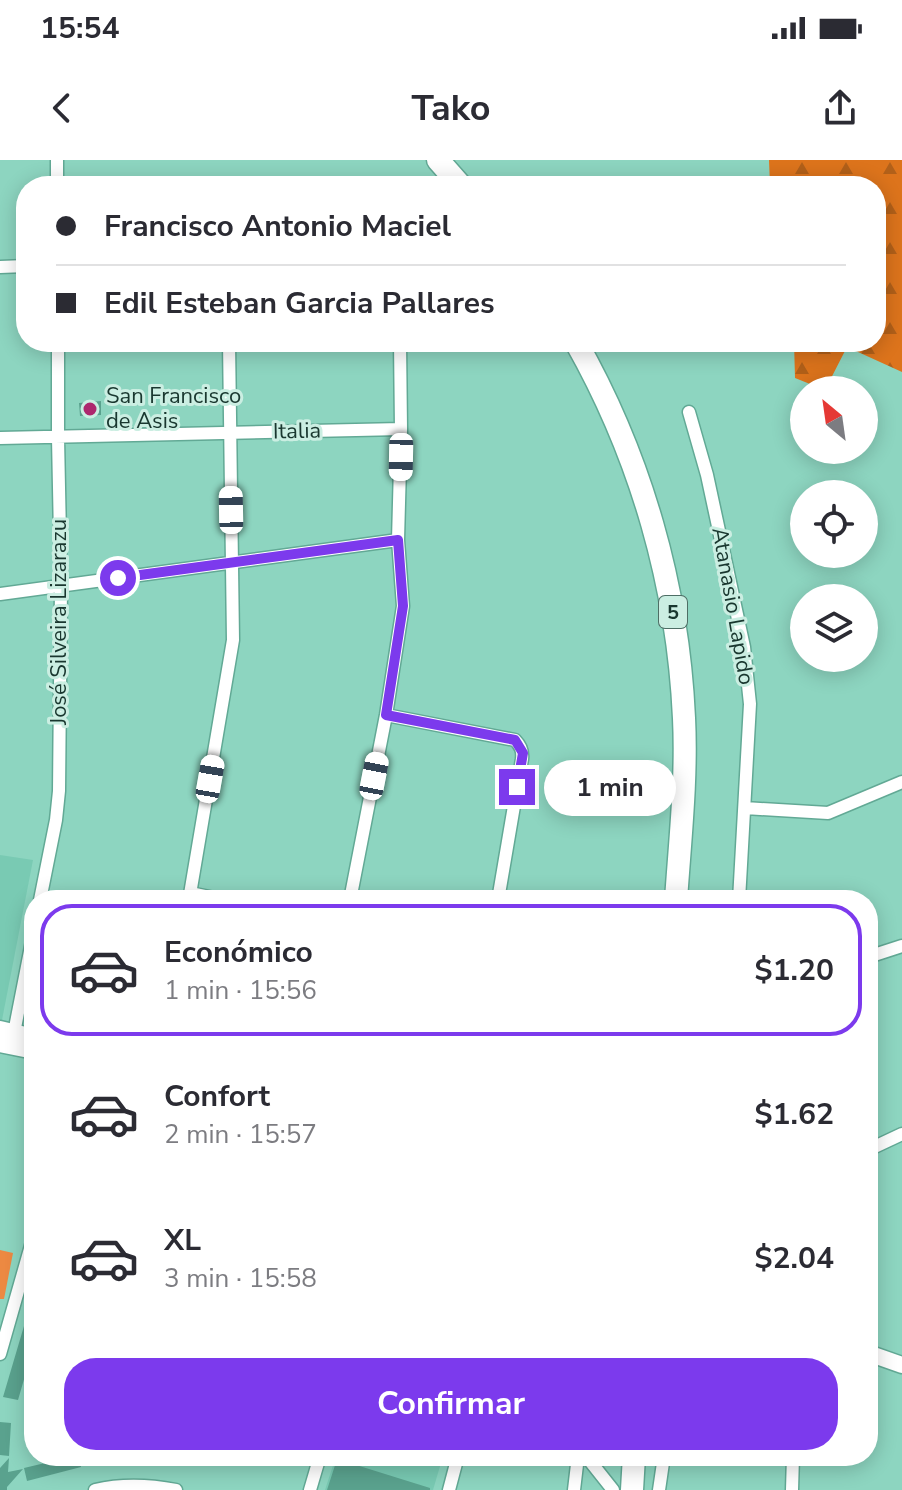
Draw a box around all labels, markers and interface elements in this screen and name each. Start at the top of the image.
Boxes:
text: 15:54 [40,8,119,49]
text: Tako [412,84,490,133]
icon: back [40,86,84,130]
icon: share [818,86,862,130]
text: Francisco Antonio Maciel [104,206,451,247]
text: Edil Esteban Garcia Pallares [104,283,495,324]
north arrow [790,376,878,464]
map controls [790,376,878,672]
place label: San Francisco de Asis [106,381,241,436]
marker: San Francisco de Asis [81,400,99,418]
street label: Italia [273,416,321,446]
car [389,433,413,481]
button: locate [790,480,878,568]
car [219,486,243,534]
street label: José Silveira Lizarazu [44,519,74,726]
street label: Atanasio Lapido [704,525,762,687]
route start [100,560,136,596]
button: layers [790,584,878,672]
road number: 5 [659,596,687,628]
car [358,750,390,802]
car [194,753,226,805]
callout: 1 min [545,759,677,815]
route end [499,769,535,805]
text: 1 min [576,770,644,805]
text: Económico [164,932,313,973]
icon: car [68,934,140,1006]
text: $1.20 [755,950,834,991]
text: 1 min · 15:56 [164,973,317,1008]
text: Confort [164,1076,270,1117]
icon: car [68,1078,140,1150]
text: $1.62 [755,1094,834,1135]
text: 2 min · 15:57 [164,1117,317,1152]
text: XL [164,1220,201,1261]
icon: car [68,1222,140,1294]
text: $2.04 [755,1238,834,1279]
text: 3 min · 15:58 [164,1261,317,1296]
button: Confirmar [64,1358,838,1450]

